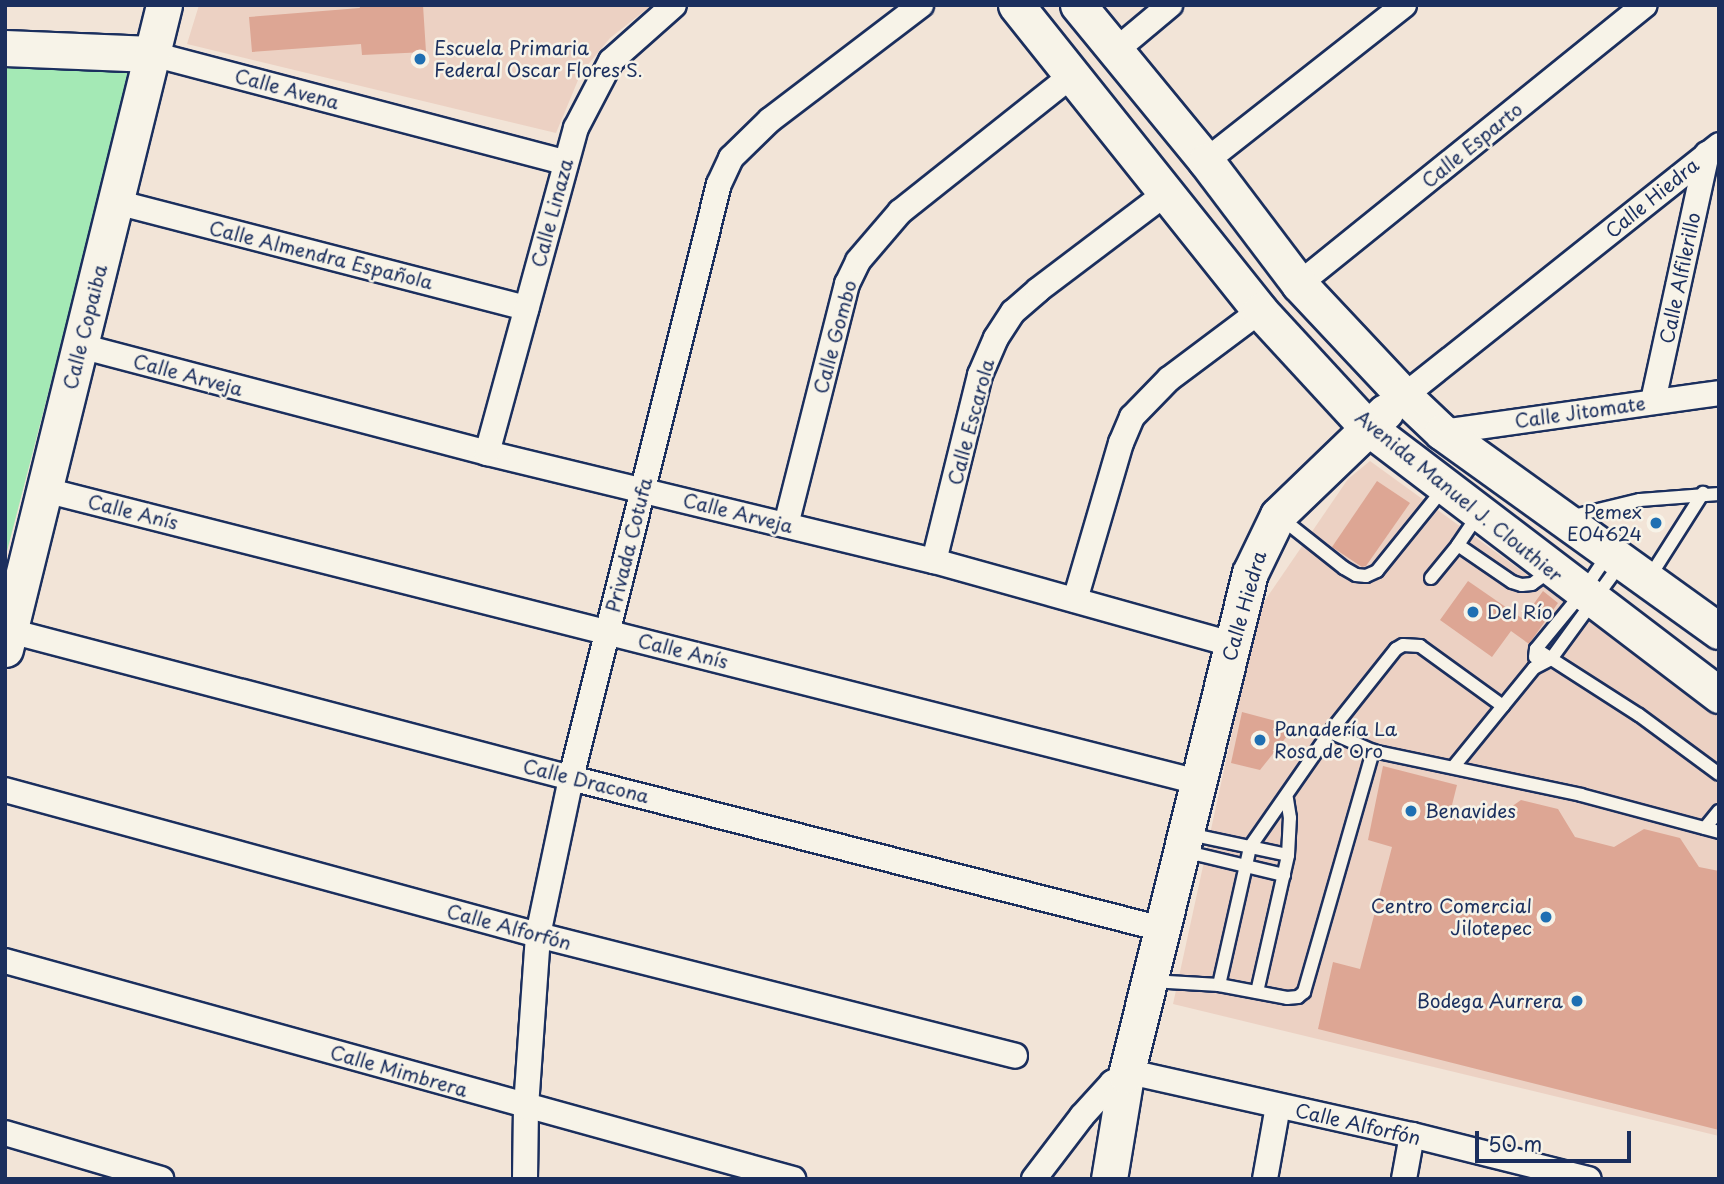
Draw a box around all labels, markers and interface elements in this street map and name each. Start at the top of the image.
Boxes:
place label: Escuela Primaria Federal Oscar Flores S. [434,37,643,81]
marker: Escuela Primaria Federal Oscar Flores S. [412,51,428,67]
street label: Calle Avena [232,64,342,114]
street label: Calle Esparto [1417,97,1527,193]
street label: Calle Hiedra [1601,153,1703,243]
street label: Calle Linaza [526,156,578,270]
street label: Calle Alfilerillo [1655,210,1705,346]
street label: Calle Almendra Española [206,216,436,294]
street label: Calle Copaiba [58,262,112,392]
street label: Calle Gombo [809,278,861,396]
street label: Calle Arveja [130,349,246,401]
street label: Calle Escarola [943,356,999,488]
street label: Calle Jitomate [1513,391,1647,433]
street label: Avenida Manuel J. Clouthier [1351,406,1567,586]
street label: Privada Cotufa [601,475,657,615]
street label: Calle Arveja [680,488,796,538]
street label: Calle Anís [85,490,181,534]
place label: Pemex E04624 [1567,501,1642,545]
marker: Pemex E04624 [1648,515,1664,531]
street label: Calle Hiedra [1217,548,1271,664]
place label: Del Río [1487,601,1553,623]
marker: Del Río [1465,604,1481,620]
street label: Calle Anís [635,629,731,673]
place label: Panadería La Rosa de Oro [1274,718,1397,762]
marker: Panadería La Rosa de Oro [1252,732,1268,748]
street label: Calle Dracona [520,754,652,808]
place label: Benavides [1425,800,1516,822]
marker: Benavides [1403,803,1419,819]
place label: Centro Comercial Jilotepec [1370,895,1532,939]
street label: Calle Alforfón [444,899,574,955]
marker: Centro Comercial Jilotepec [1538,909,1554,925]
place label: Bodega Aurrera [1416,990,1563,1012]
marker: Bodega Aurrera [1569,993,1585,1009]
street label: Calle Mimbrera [328,1040,470,1102]
street label: Calle Alforfón [1293,1098,1423,1150]
scale bar [1479,1118,1635,1162]
text: 50 m [1488,1127,1542,1159]

